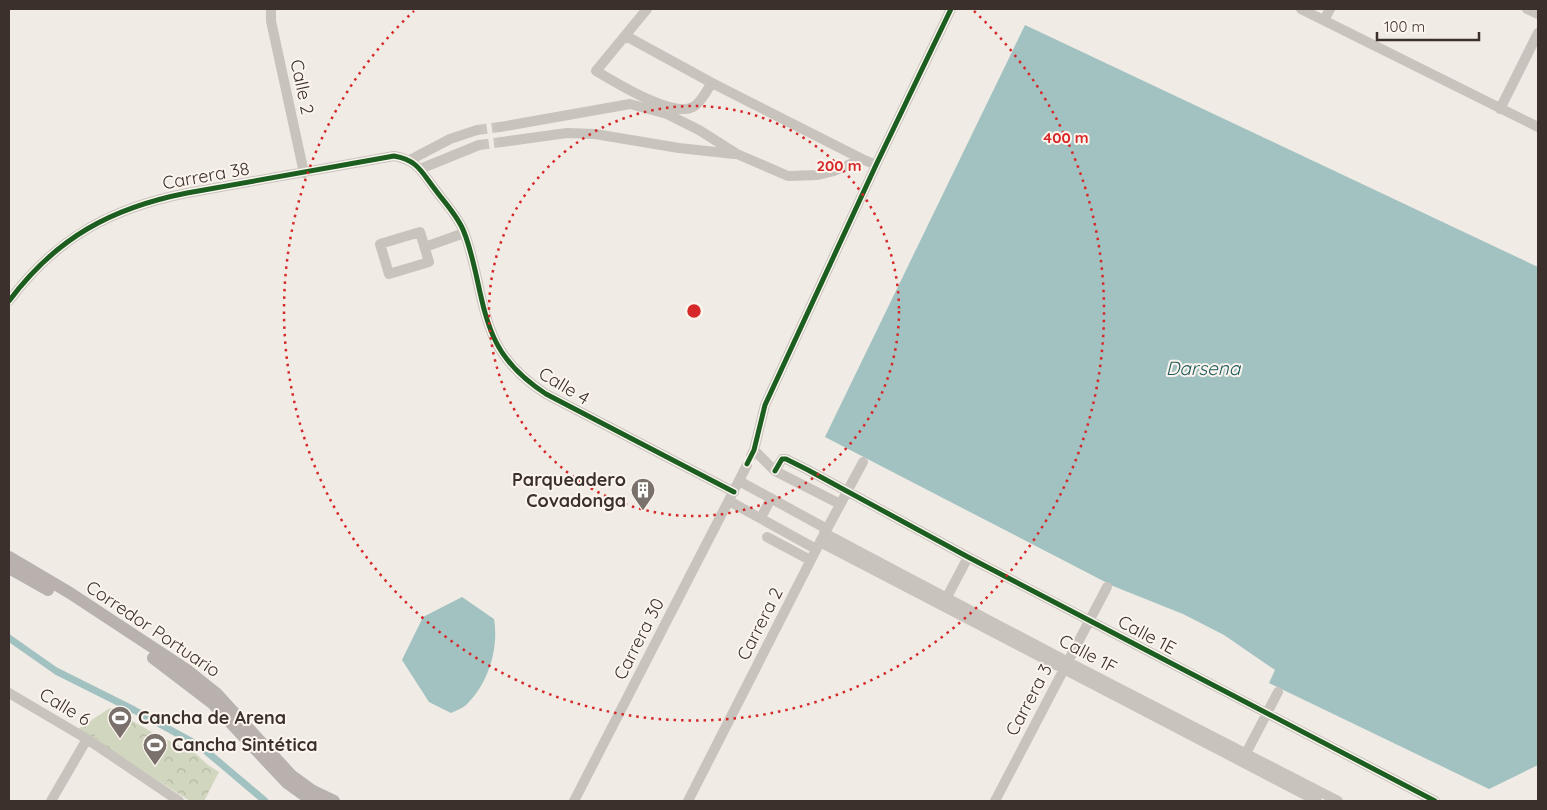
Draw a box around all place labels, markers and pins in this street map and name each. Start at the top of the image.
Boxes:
centre of rings [685,302,703,320]
place label: Parqueadero Covadonga [512,468,626,512]
building icon: Parqueadero Covadonga [630,477,656,511]
sports icon: Cancha de Arena [107,705,133,739]
place label: Cancha de Arena [138,706,286,729]
sports icon: Cancha Sintética [142,732,168,766]
place label: Cancha Sintética [172,733,317,756]

